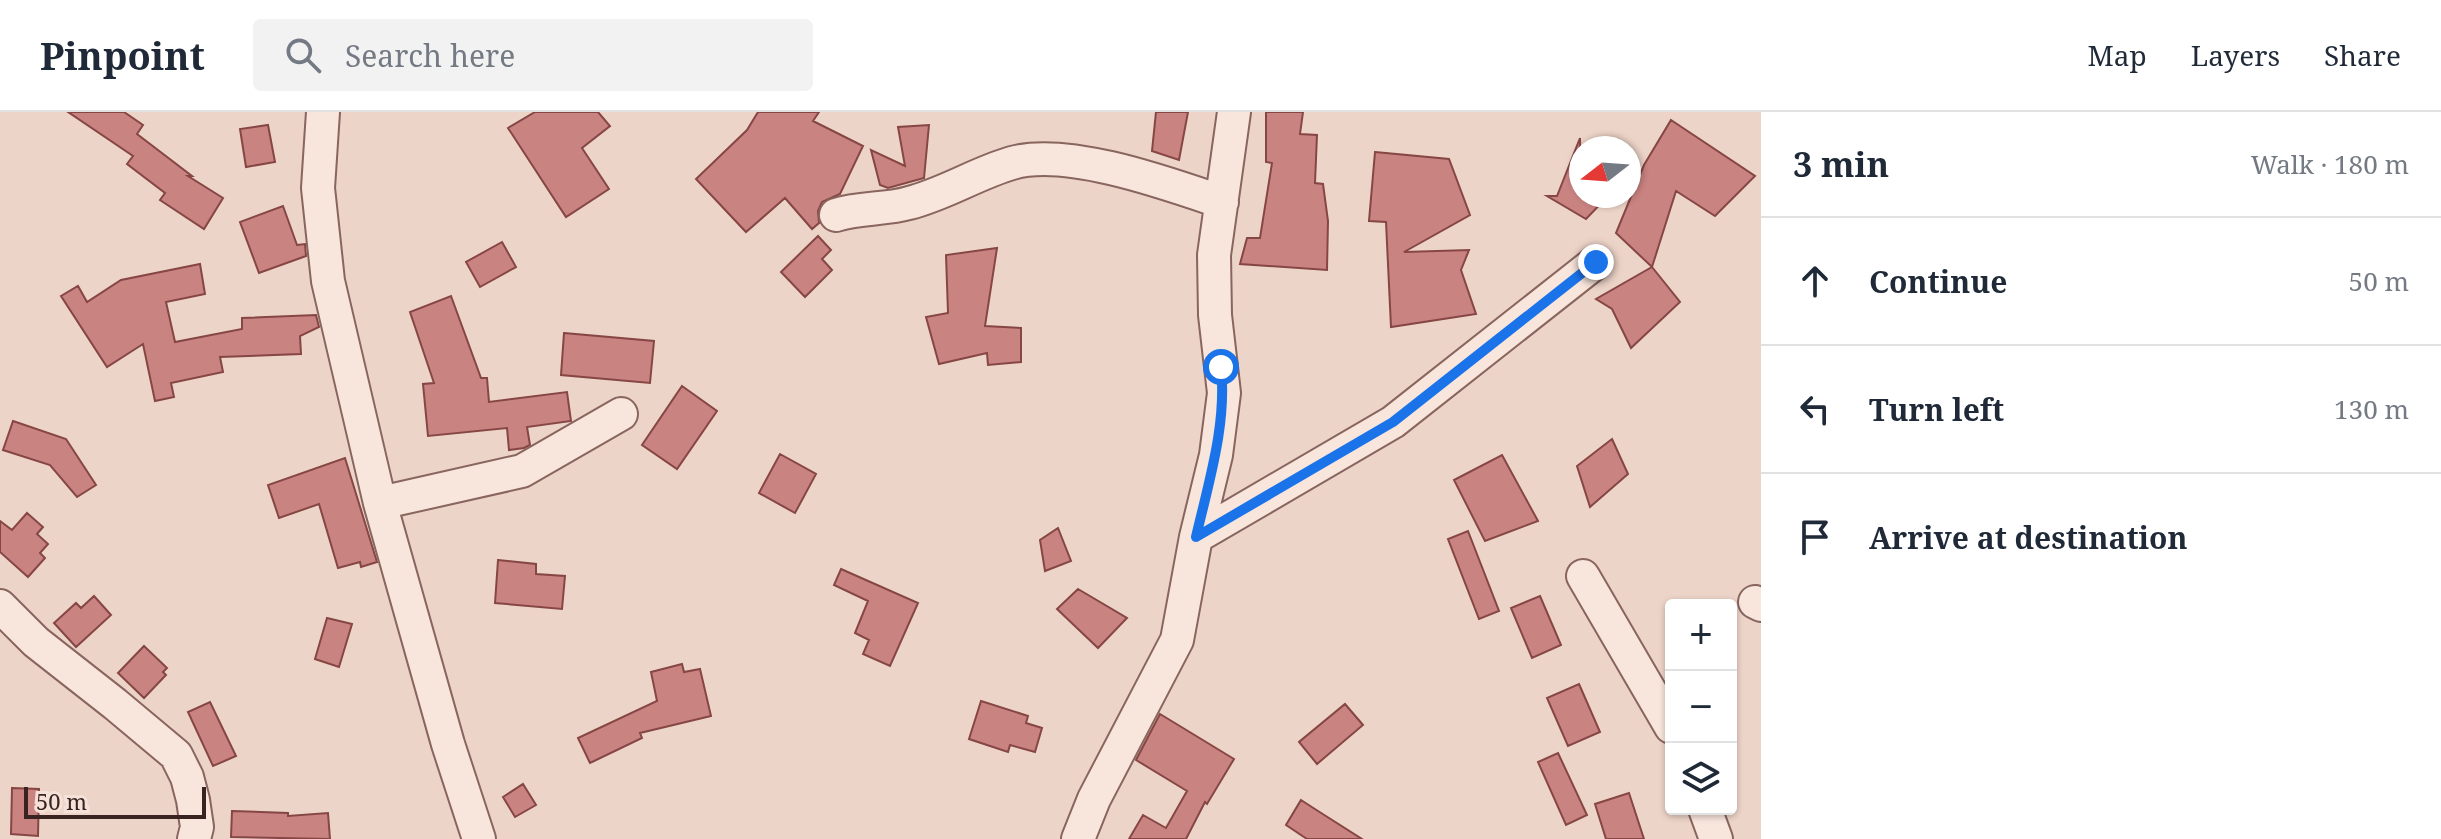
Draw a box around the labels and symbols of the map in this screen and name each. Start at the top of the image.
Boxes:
north arrow [1569,136,1641,208]
route end [1578,244,1614,280]
route start [1203,349,1239,385]
scale bar [24,783,206,819]

